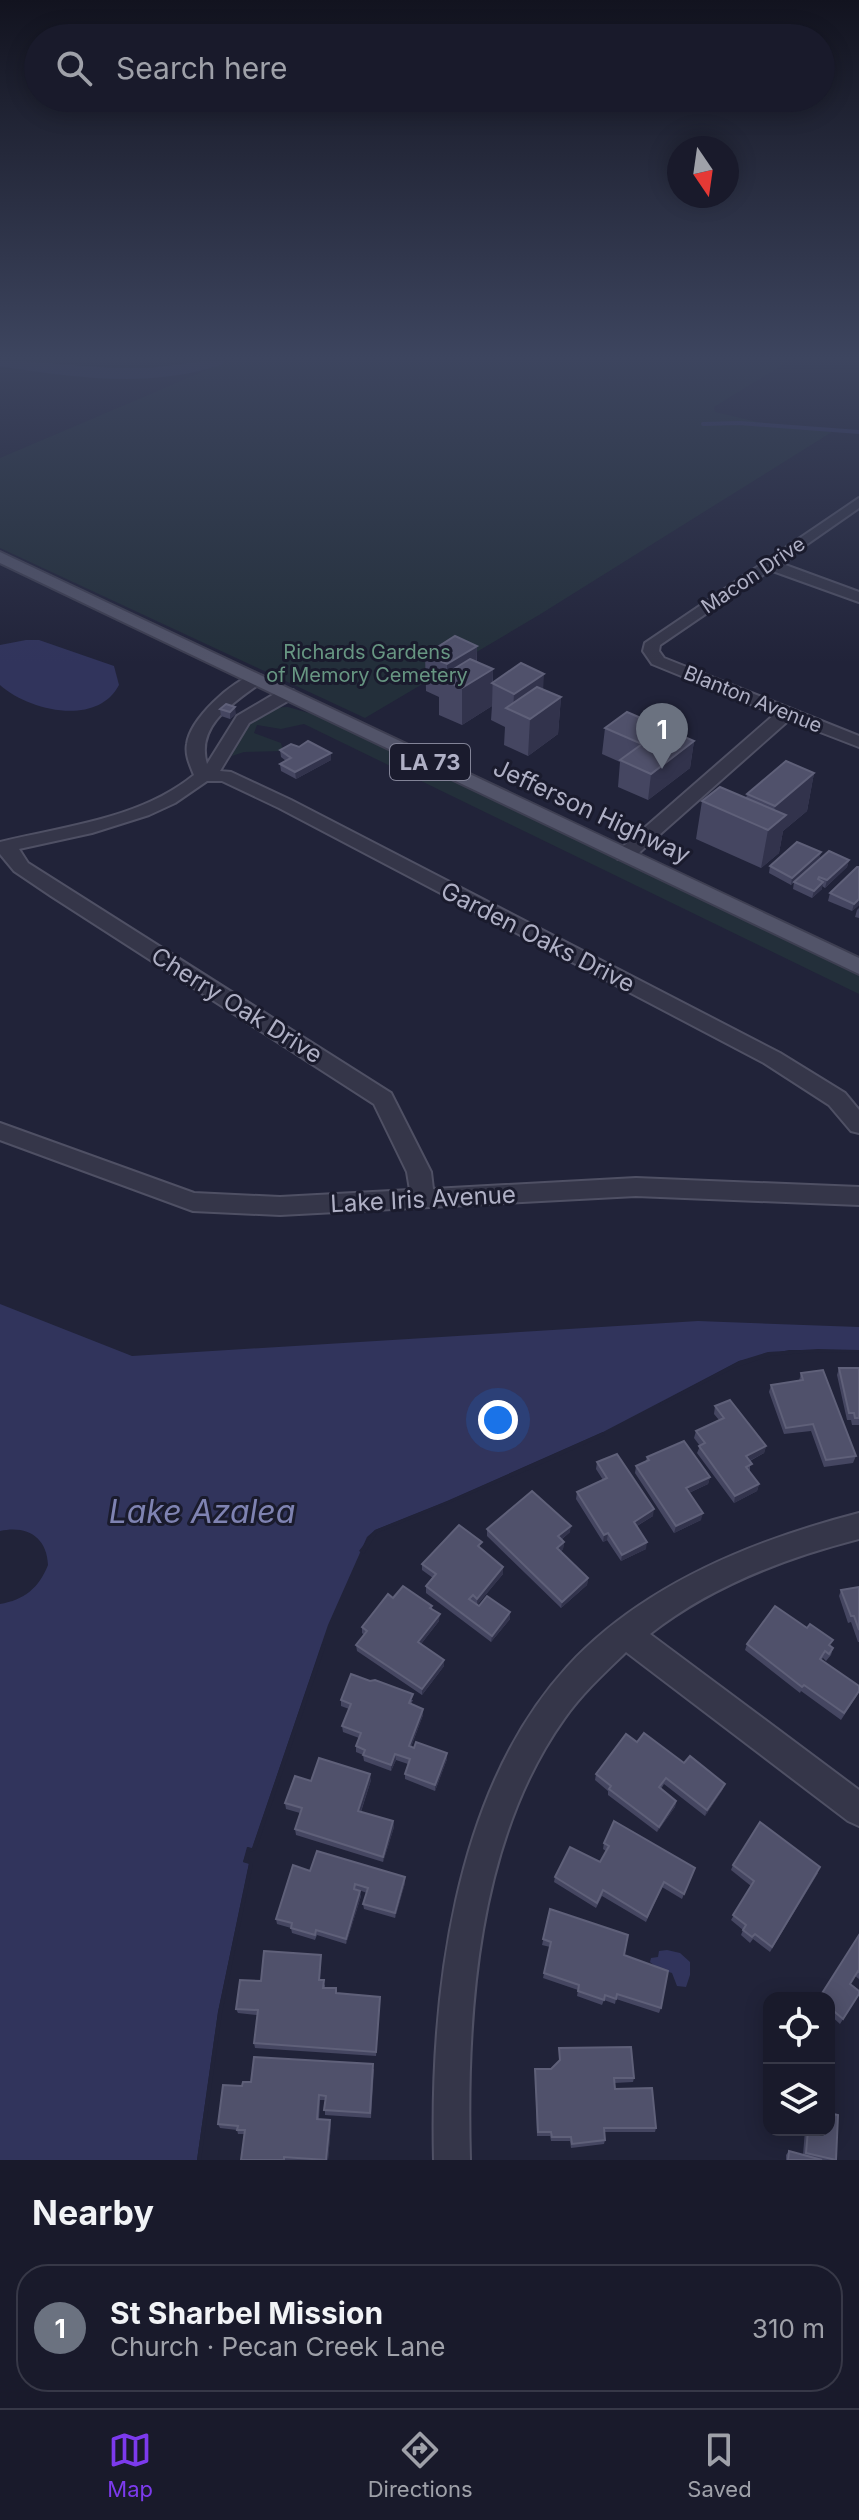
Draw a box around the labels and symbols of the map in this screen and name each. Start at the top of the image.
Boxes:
north arrow [667,136,739,208]
street label: Macon Drive [697,532,809,618]
park label: Richards Gardens of Memory Cemetery [266,640,468,687]
street label: Blanton Avenue [680,660,826,738]
pin: 1 [636,703,688,769]
road number: LA 73 [390,744,470,780]
street label: Jefferson Highway [489,753,695,869]
street label: Garden Oaks Drive [436,876,640,998]
street label: Cherry Oak Drive [146,941,328,1069]
street label: Lake Iris Avenue [329,1180,517,1218]
your location [478,1400,518,1440]
water label: Lake Azalea [109,1492,295,1531]

